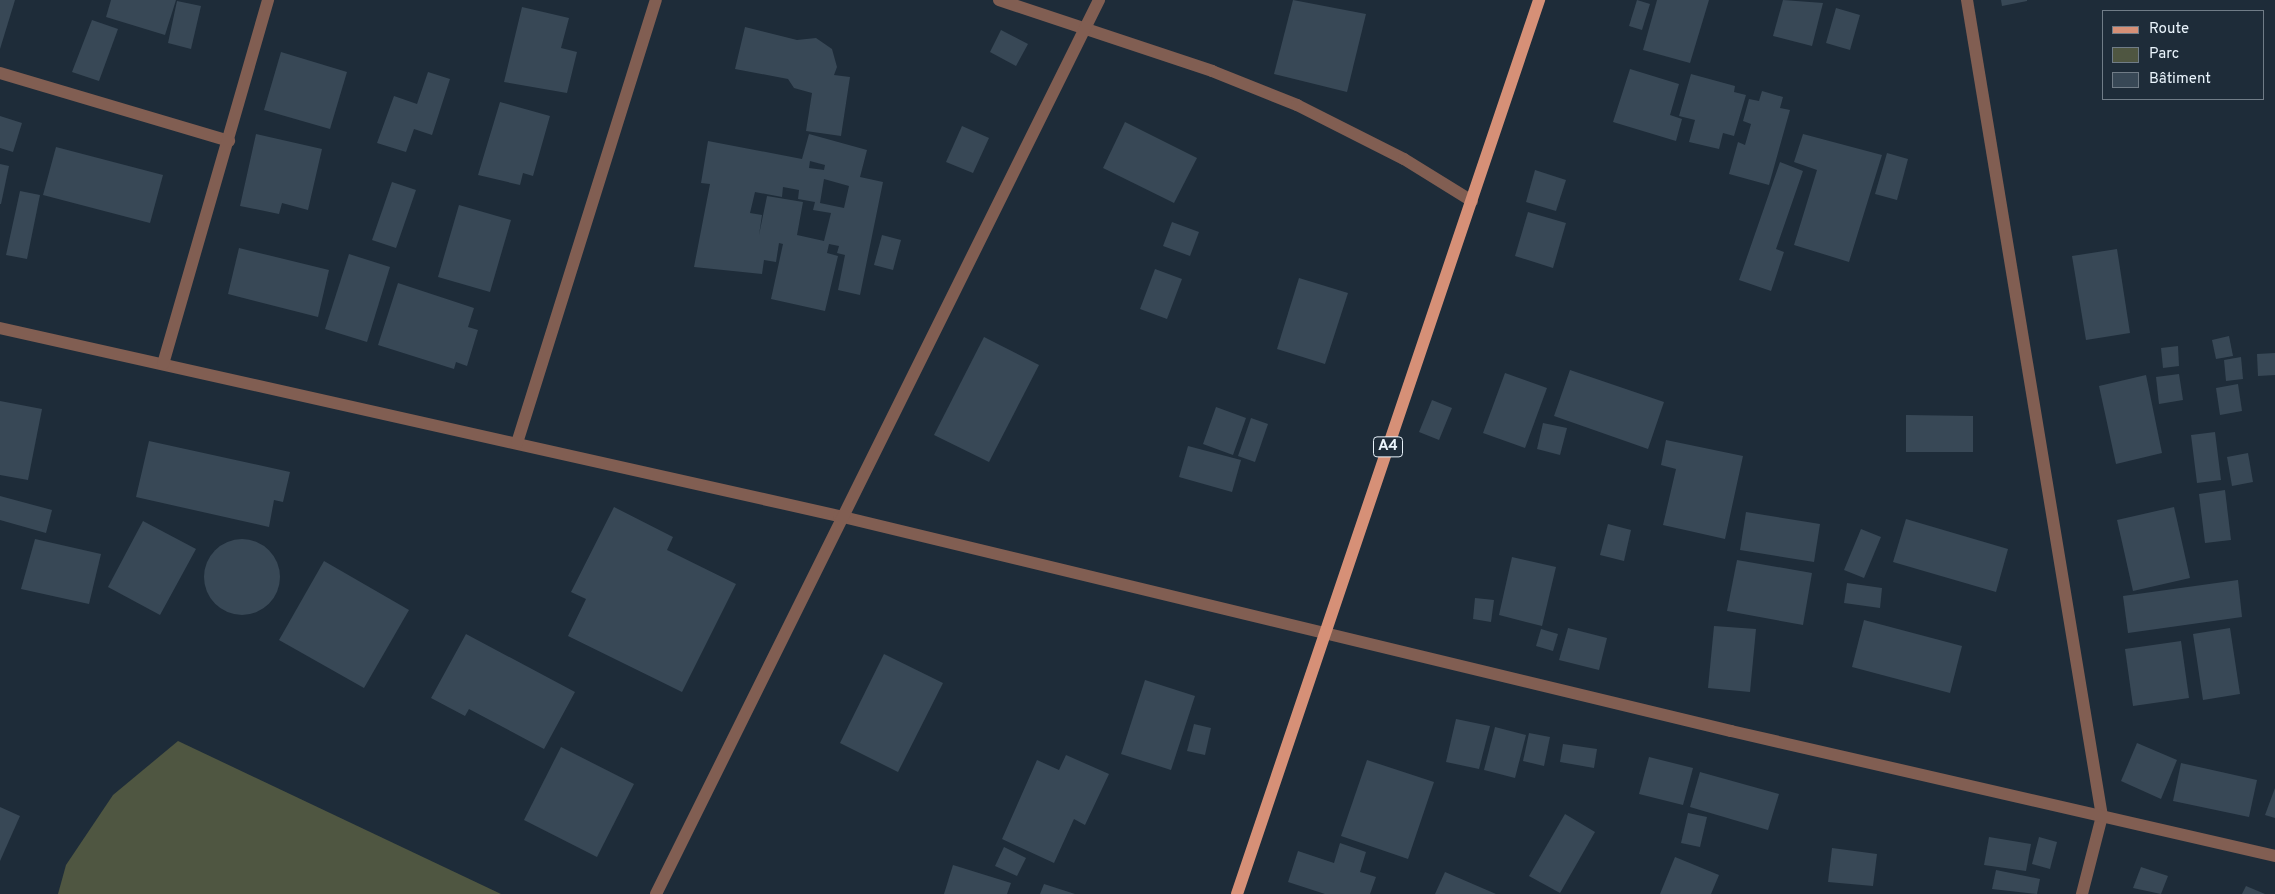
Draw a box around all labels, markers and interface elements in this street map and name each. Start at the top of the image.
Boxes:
legend [2102,10,2265,100]
text: Route [2149,20,2189,39]
text: Parc [2149,45,2179,64]
text: Bâtiment [2149,70,2211,89]
road number: A4 [1372,434,1404,460]

